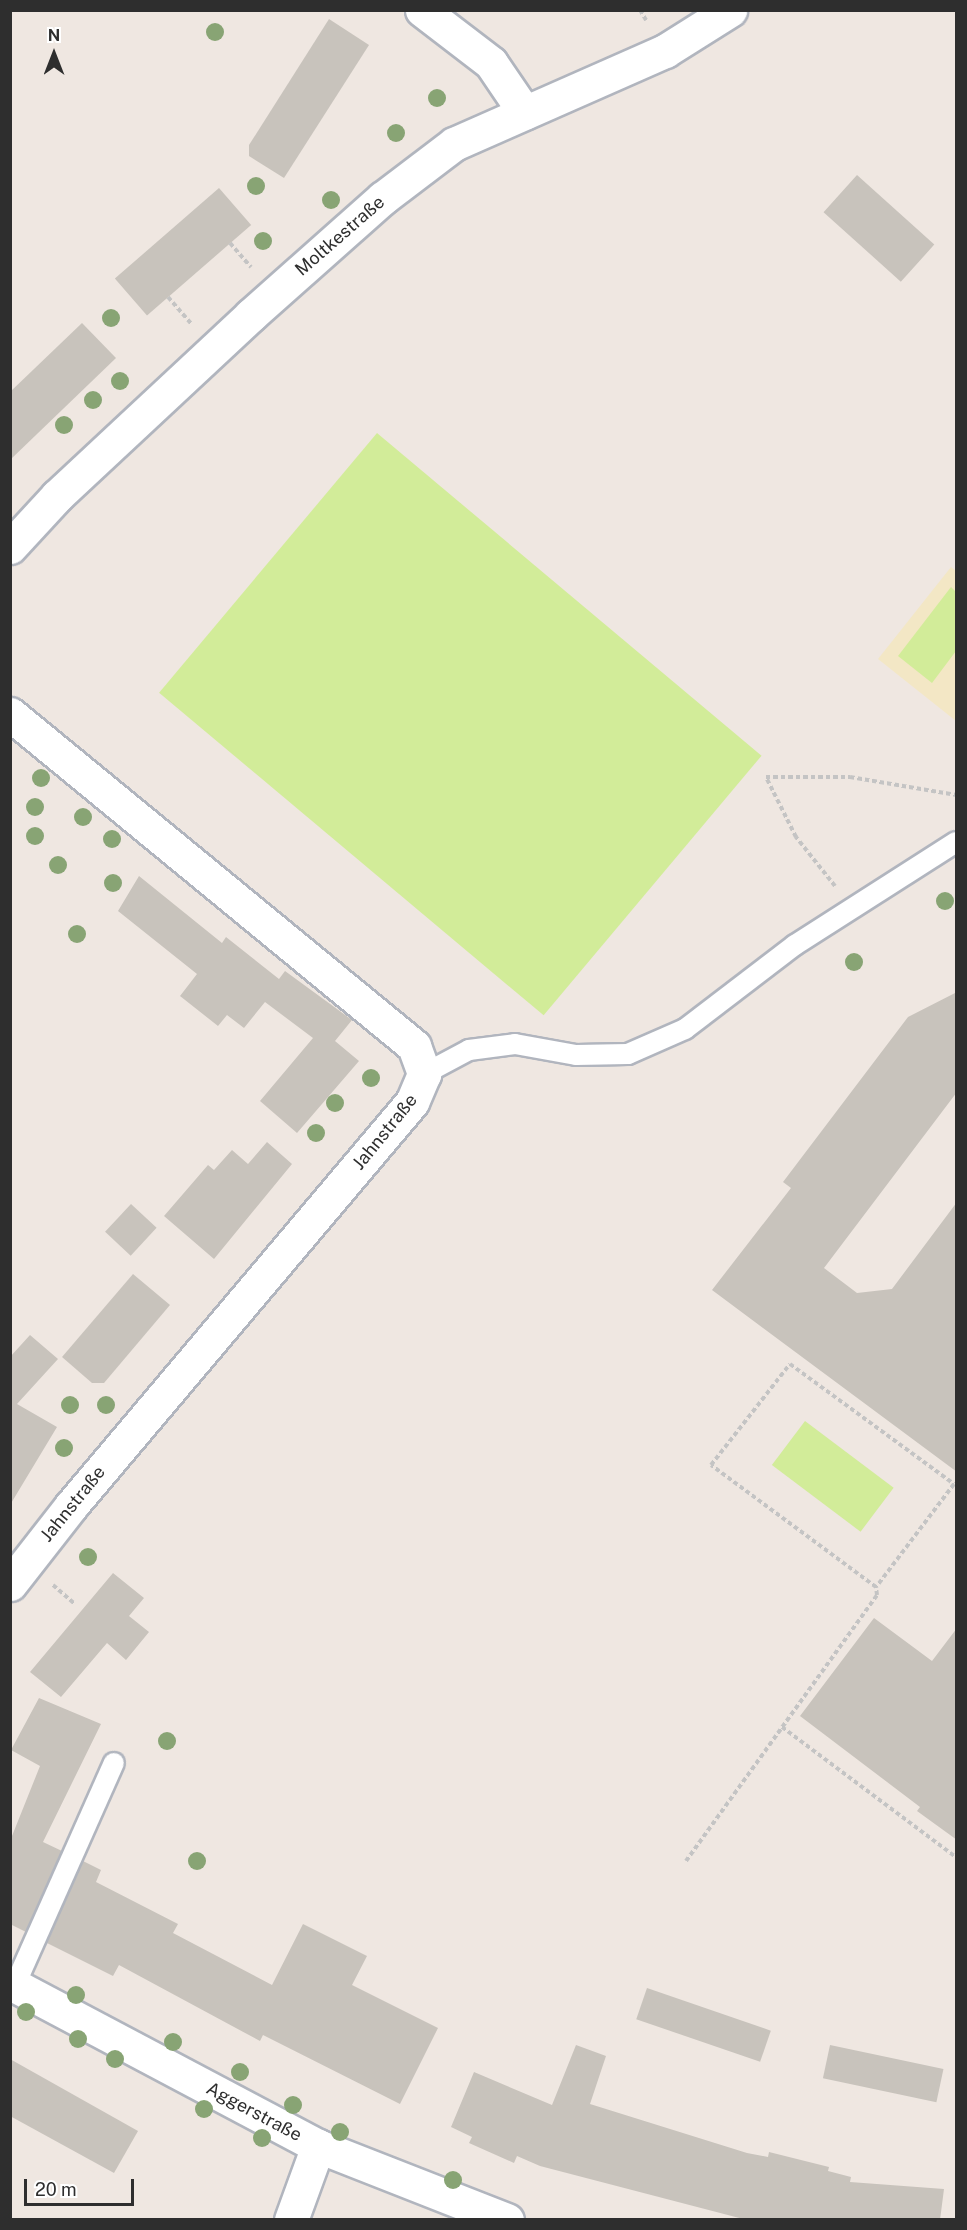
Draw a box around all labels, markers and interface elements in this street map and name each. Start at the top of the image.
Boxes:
north arrow [24,24,84,84]
text: N [48,26,60,45]
street label: Moltkestraße [291,191,389,281]
street label: Jahnstraße [348,1090,422,1174]
street label: Jahnstraße [36,1462,110,1546]
street label: Aggerstraße [203,2078,305,2146]
scale bar [27,2167,136,2205]
text: 20 m [35,2179,77,2200]

